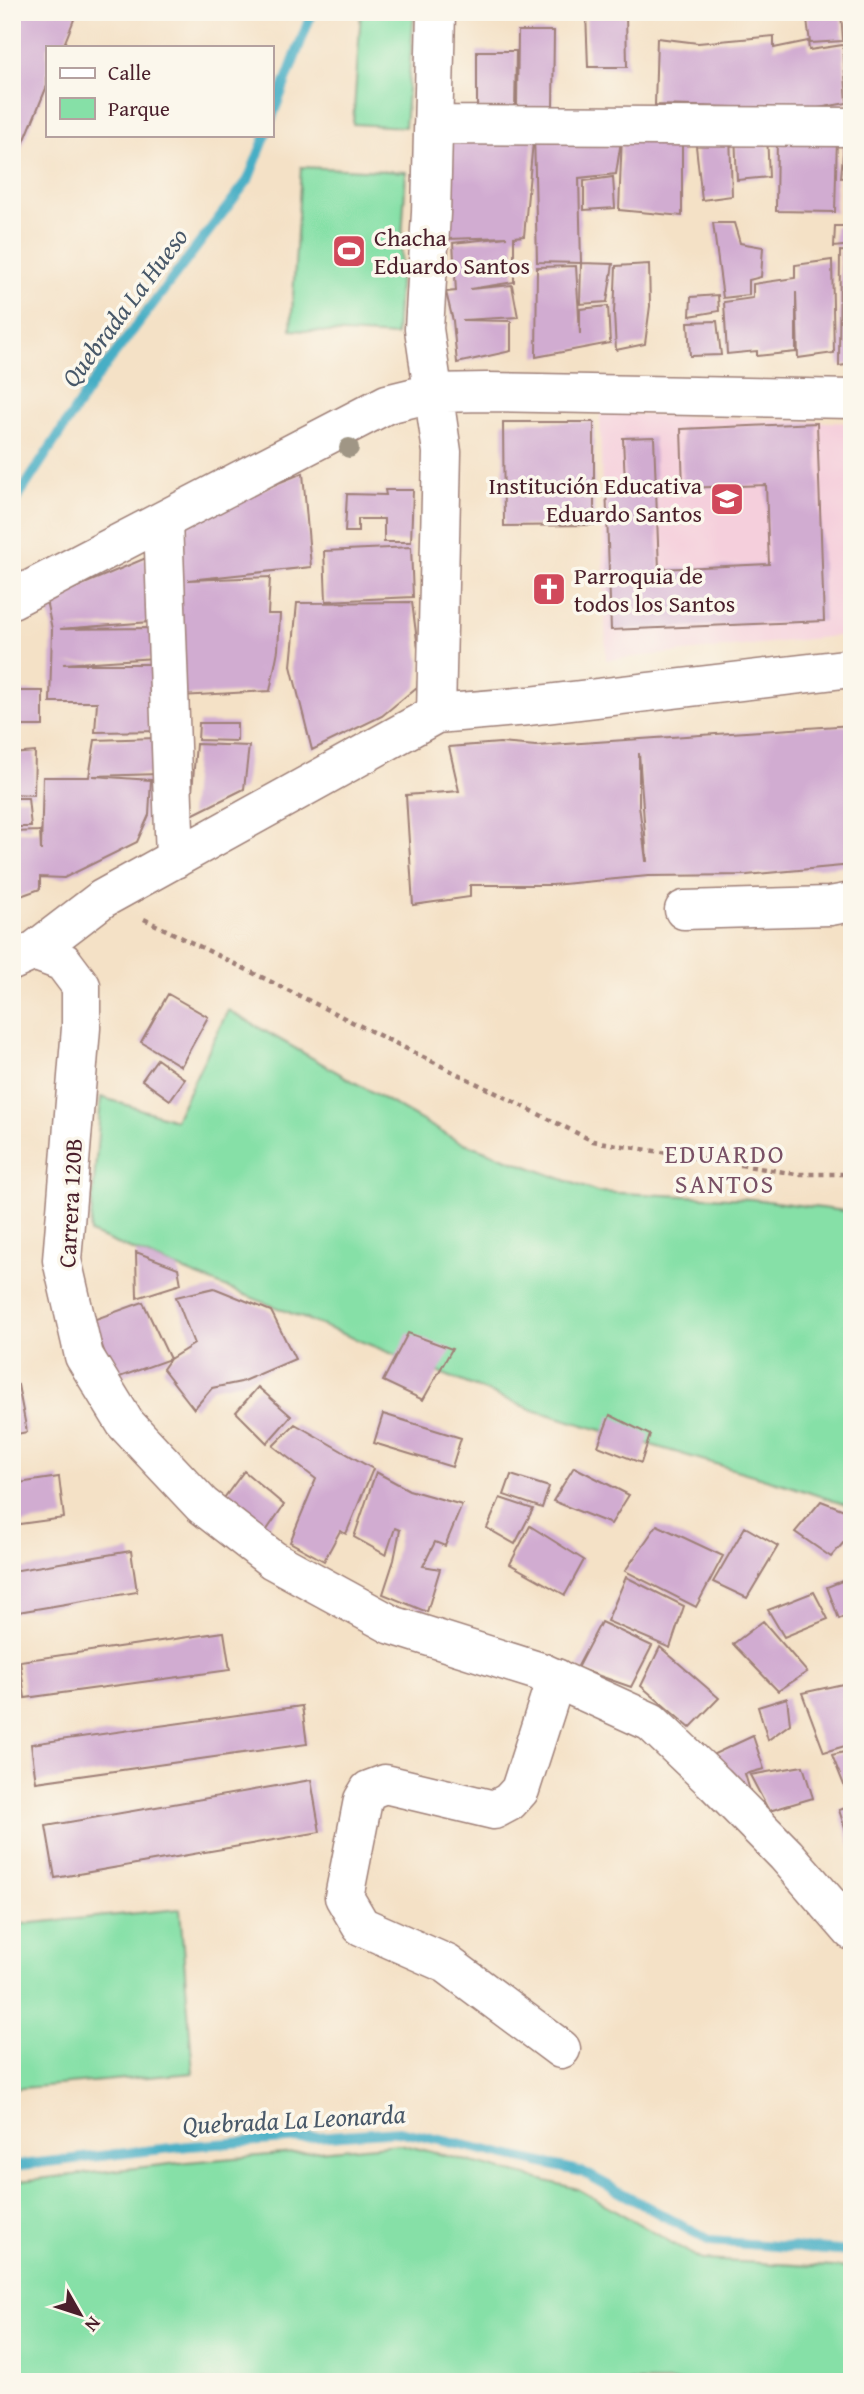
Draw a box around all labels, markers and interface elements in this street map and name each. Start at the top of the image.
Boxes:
legend [46,46,273,136]
text: Calle [108,57,151,88]
text: Parque [108,93,170,124]
water label: Quebrada La Hueso [51,219,197,395]
place label: Chacha Eduardo Santos [374,220,530,283]
sports icon: Chacha Eduardo Santos [330,232,368,270]
place label: Institución Educativa Eduardo Santos [489,468,703,531]
school or university icon: Institución Educativa Eduardo Santos [708,480,746,518]
place label: Parroquia de todos los Santos [574,558,735,621]
church icon: Parroquia de todos los Santos [530,570,568,608]
district label: EDUARDO SANTOS [664,1134,786,1203]
street label: Carrera 120B [49,1137,91,1269]
water label: Quebrada La Leonarda [182,2094,406,2144]
north arrow [46,2278,116,2348]
text: N [78,2311,108,2339]

